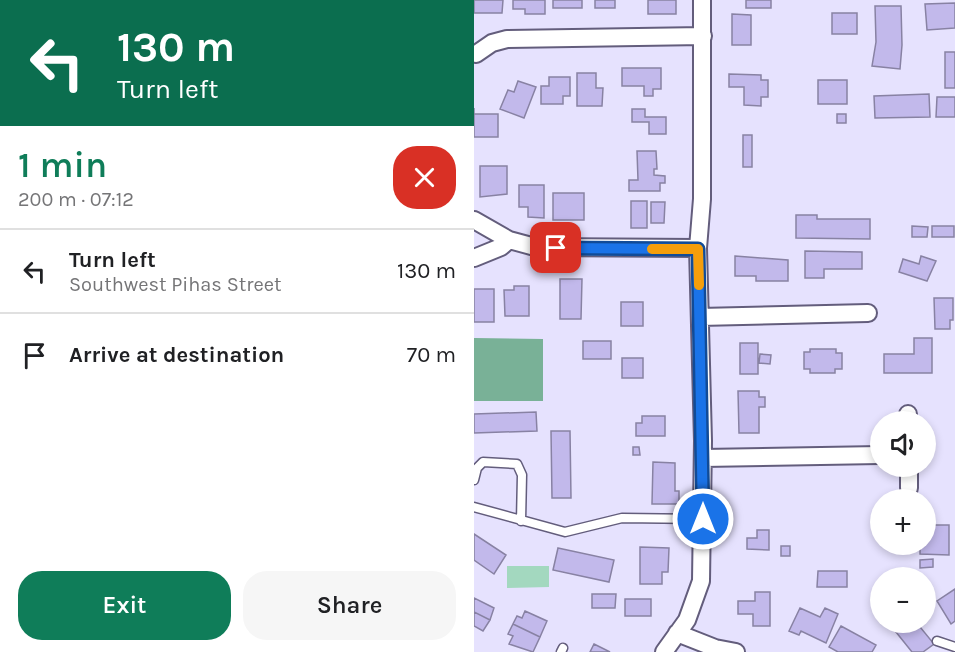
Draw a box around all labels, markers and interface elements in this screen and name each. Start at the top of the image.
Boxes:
text: 130 m [117,22,235,72]
icon: left [18,24,96,102]
text: Turn left [117,73,218,105]
text: 1 min [18,144,107,186]
button: close [393,146,456,209]
text: 200 m · 07:12 [18,188,134,211]
pin [530,222,581,273]
icon: arrive [539,231,572,264]
text: Turn left [69,247,156,273]
icon: left [18,255,51,288]
text: 130 m [397,258,456,284]
text: Southwest Pihas Street [69,273,282,296]
icon: arrive [18,339,51,372]
text: Arrive at destination [69,342,284,368]
text: 70 m [407,342,456,368]
map controls [870,411,936,633]
button: sound [870,411,936,477]
position arrow [671,487,735,551]
button: + [870,489,936,555]
button: − [870,567,936,633]
button: Exit [18,571,231,640]
button: Share [243,571,456,640]

